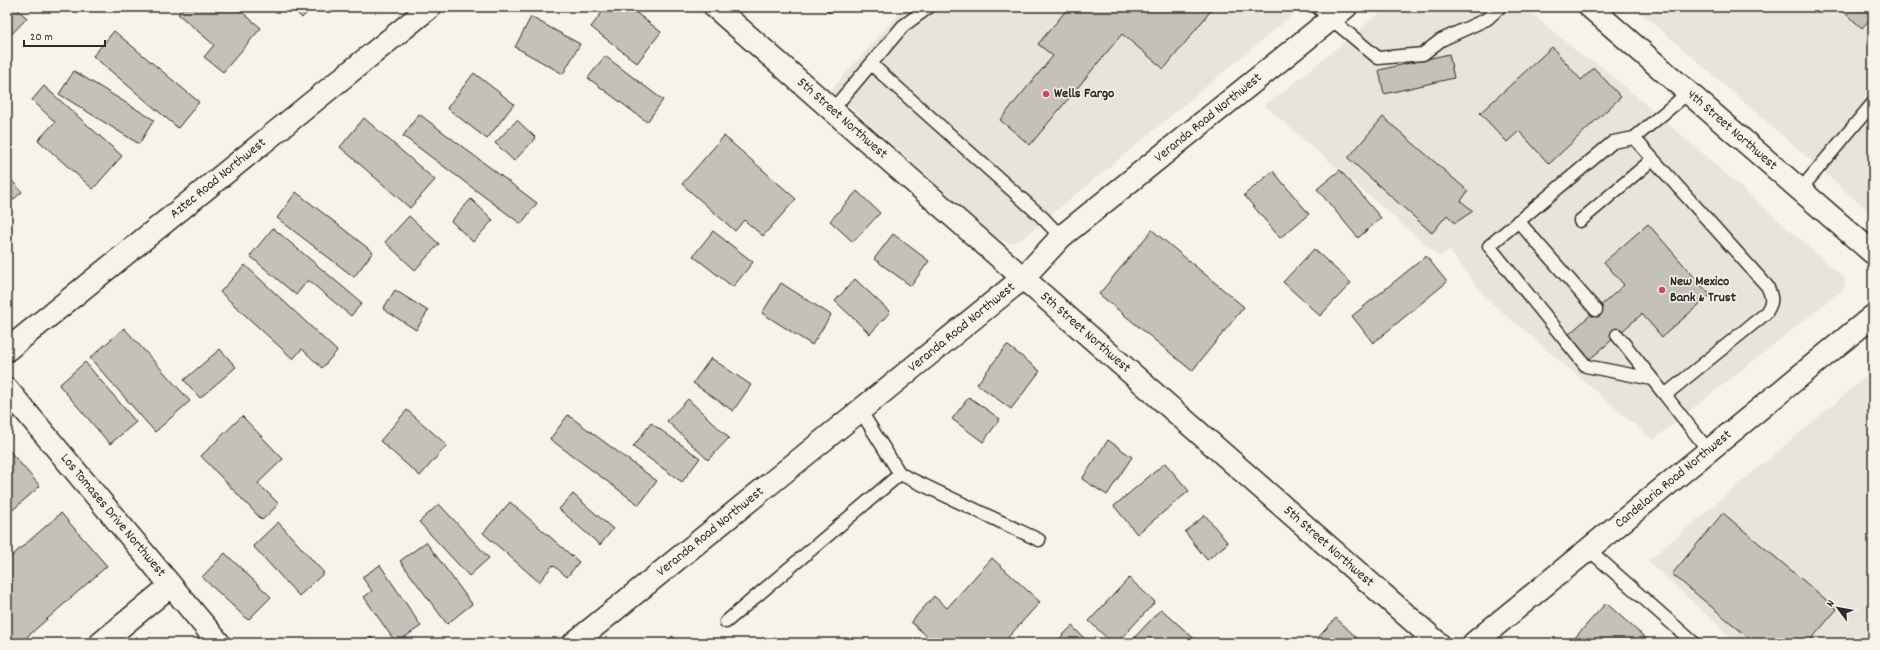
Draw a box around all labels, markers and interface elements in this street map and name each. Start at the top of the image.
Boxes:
scale bar [24,22,105,48]
text: 20 m [30,29,53,46]
street label: Veranda Road Northwest [1150,68,1267,168]
street label: 5th Street Northwest [792,73,892,164]
place label: Wells Fargo [1054,84,1114,104]
street label: 4th Street Northwest [1682,85,1782,175]
marker: Wells Fargo [1041,89,1051,99]
street label: Aztec Road Northwest [166,133,271,224]
place label: New Mexico Bank & Trust [1670,272,1737,308]
street label: Veranda Road Northwest [904,278,1020,377]
marker: New Mexico Bank & Trust [1657,285,1667,295]
street label: 5th Street Northwest [1035,287,1135,378]
street label: Candelaria Road Northwest [1611,425,1736,533]
street label: Los Tomases Drive Northwest [55,450,170,582]
street label: Veranda Road Northwest [653,482,769,582]
street label: 5th Street Northwest [1279,501,1378,592]
north arrow [1818,588,1858,628]
text: N [1823,597,1840,610]

